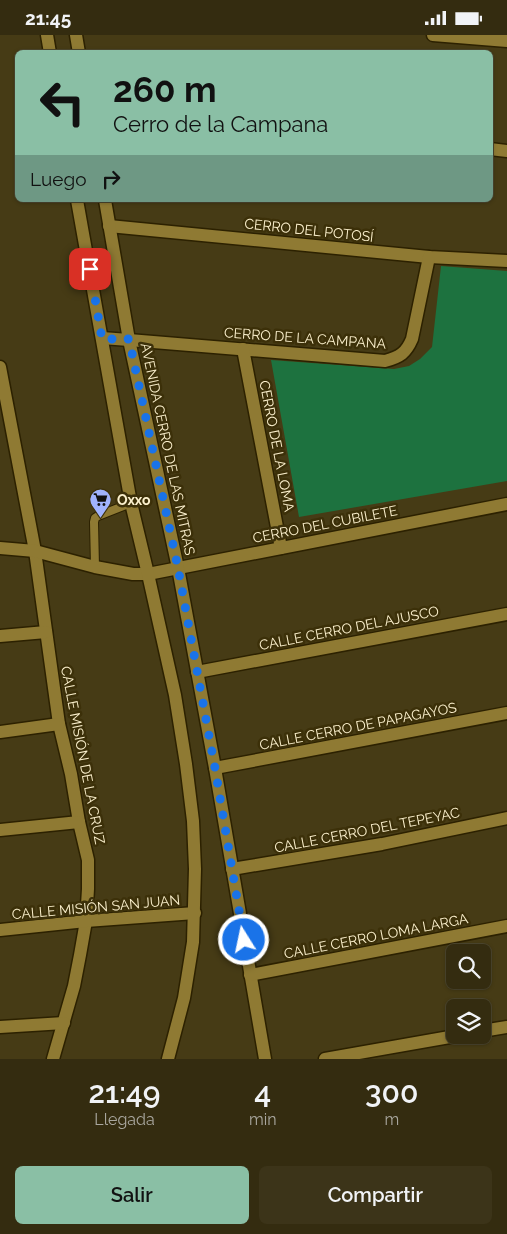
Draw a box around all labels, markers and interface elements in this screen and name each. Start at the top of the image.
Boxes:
text: 21:45 [25,7,71,29]
text: 260 m [113,69,216,110]
icon: left [30,70,95,135]
text: Cerro de la Campana [113,111,328,137]
icon: right [97,165,125,193]
text: Luego [30,168,87,190]
street label: CERRO DEL POTOSÍ [244,214,375,245]
pin [69,248,111,290]
icon: arrive [76,255,104,283]
street label: CERRO DE LA CAMPANA [223,324,387,352]
street label: AVENIDA CERRO DE LAS MITRAS [138,341,198,557]
street label: CERRO DE LA LOMA [256,379,298,514]
supermarket icon: Oxxo [89,488,113,519]
place label: Oxxo [117,492,151,508]
street label: CERRO DEL CUBILETE [251,502,399,546]
street label: CALLE CERRO DEL AJUSCO [258,603,440,653]
street label: CALLE MISIÓN DE LA CRUZ [58,664,109,846]
street label: CALLE CERRO DE PAPAGAYOS [258,699,458,753]
street label: CALLE CERRO DEL TEPEYAC [273,804,461,856]
street label: CALLE MISIÓN SAN JUAN [11,891,181,922]
street label: CALLE CERRO LOMA LARGA [283,910,470,962]
position arrow [217,913,269,965]
map controls [446,944,491,1044]
button: search [446,944,491,989]
button: layers [446,999,491,1044]
text: 21:49 [89,1075,160,1110]
text: 4 [254,1075,271,1110]
text: 300 [365,1075,418,1110]
text: Llegada [94,1110,155,1129]
text: min [249,1110,277,1129]
text: m [384,1110,399,1129]
button: Salir [15,1166,249,1224]
button: Compartir [259,1166,492,1224]

